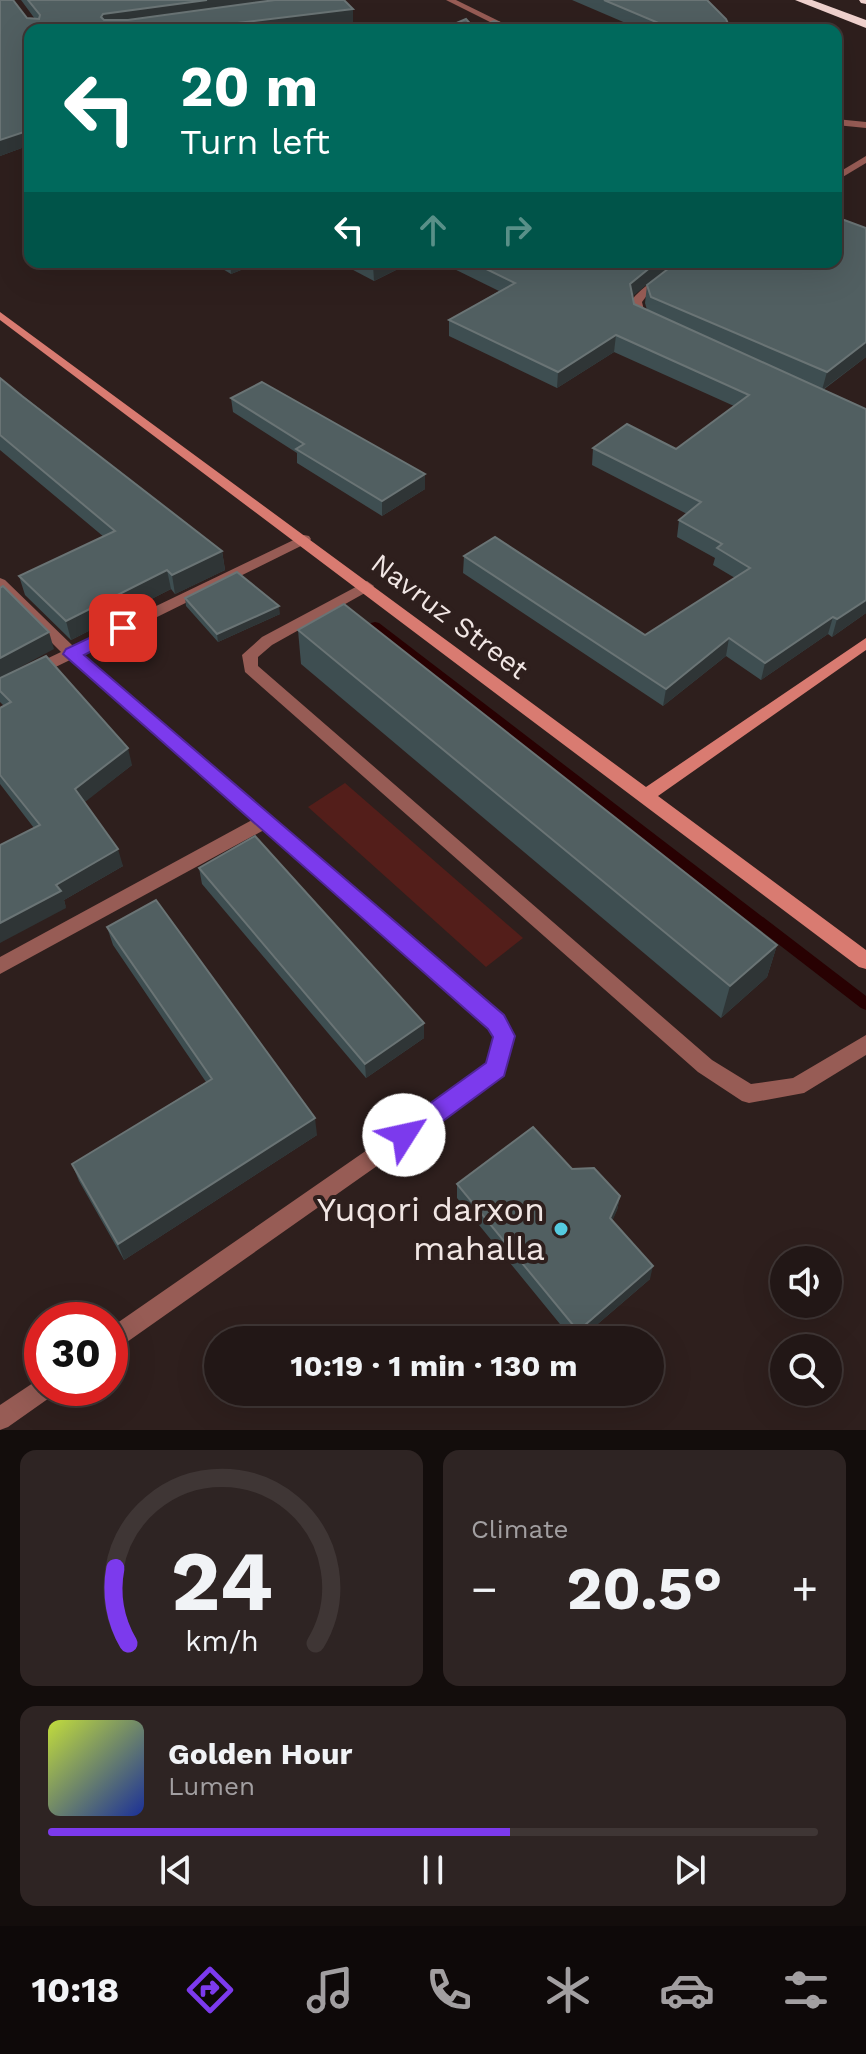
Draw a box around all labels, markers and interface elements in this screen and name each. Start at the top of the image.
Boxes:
text: 20 m [180,54,318,120]
icon: left [48,56,152,160]
text: Turn left [180,121,330,163]
icon: left [327,208,371,252]
icon: ahead [411,208,455,252]
icon: right [495,208,539,252]
street label: Navruz Street [365,547,535,686]
pin [89,594,157,662]
icon: arrive [101,606,145,650]
position arrow [362,1093,446,1177]
place label: Yuqori darxon mahalla [317,1189,545,1268]
marker: Yuqori darxon mahalla [552,1220,570,1238]
map controls [770,1246,842,1406]
button: sound [770,1246,842,1318]
speed limit sign: 30 [24,1302,128,1406]
button: search [770,1334,842,1406]
text: 10:19 · 1 min · 130 m [291,1348,577,1383]
text: Climate [471,1514,569,1544]
text: 24 [170,1533,273,1630]
text: 20.5° [567,1553,722,1624]
text: − [471,1563,498,1615]
text: + [791,1563,818,1615]
text: km/h [185,1624,258,1658]
text: Golden Hour [168,1736,352,1771]
text: Lumen [168,1771,255,1801]
icon: previous [154,1848,198,1892]
icon: pause [411,1848,455,1892]
icon: next [668,1848,712,1892]
icon: directions [182,1962,238,2018]
icon: music [302,1962,358,2018]
icon: phone [421,1962,477,2018]
icon: climate [540,1962,596,2018]
icon: car [659,1962,715,2018]
icon: filters [778,1962,834,2018]
text: 10:18 [32,1969,119,2011]

